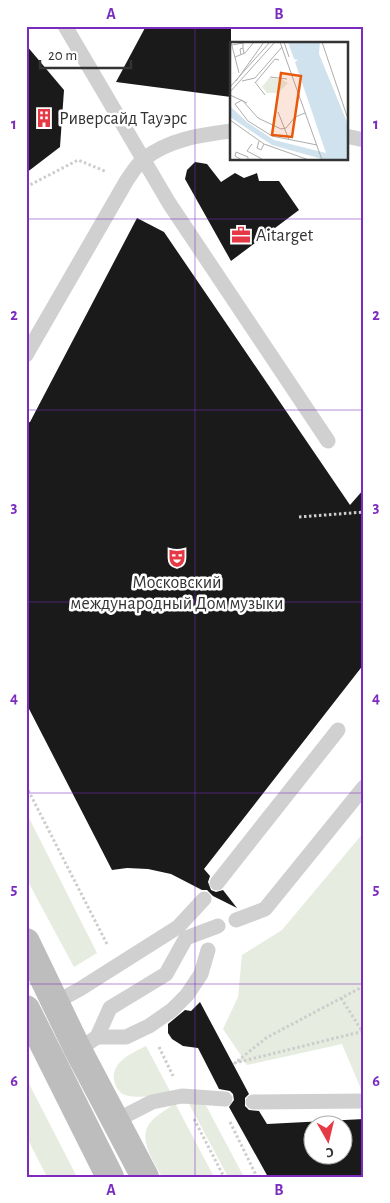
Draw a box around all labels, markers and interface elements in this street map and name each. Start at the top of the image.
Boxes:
text: A [106,6,116,22]
text: B [274,6,284,22]
scale bar [40,38,131,70]
inset map [230,42,348,160]
text: 20 m [48,48,77,63]
building icon: Риверсайд Тауэрс [33,107,55,129]
place label: Риверсайд Тауэрс [59,110,187,128]
text: 1 [11,116,17,132]
text: 1 [373,116,379,132]
office icon: Aitarget [230,224,252,246]
place label: Aitarget [256,227,314,245]
text: 2 [10,307,18,323]
text: 2 [372,307,380,323]
text: 3 [11,499,18,515]
text: 3 [373,499,380,515]
theatre icon: Московский международный Дом музыки [166,547,188,569]
place label: Московский международный Дом музыки [70,574,284,613]
text: 4 [10,690,18,706]
text: 4 [372,690,380,706]
text: 5 [11,881,18,897]
text: 5 [373,881,380,897]
text: 6 [10,1073,18,1089]
text: 6 [372,1073,380,1089]
north arrow [302,1116,352,1166]
text: С [325,1144,334,1159]
text: A [106,1182,116,1198]
text: B [274,1182,284,1198]

